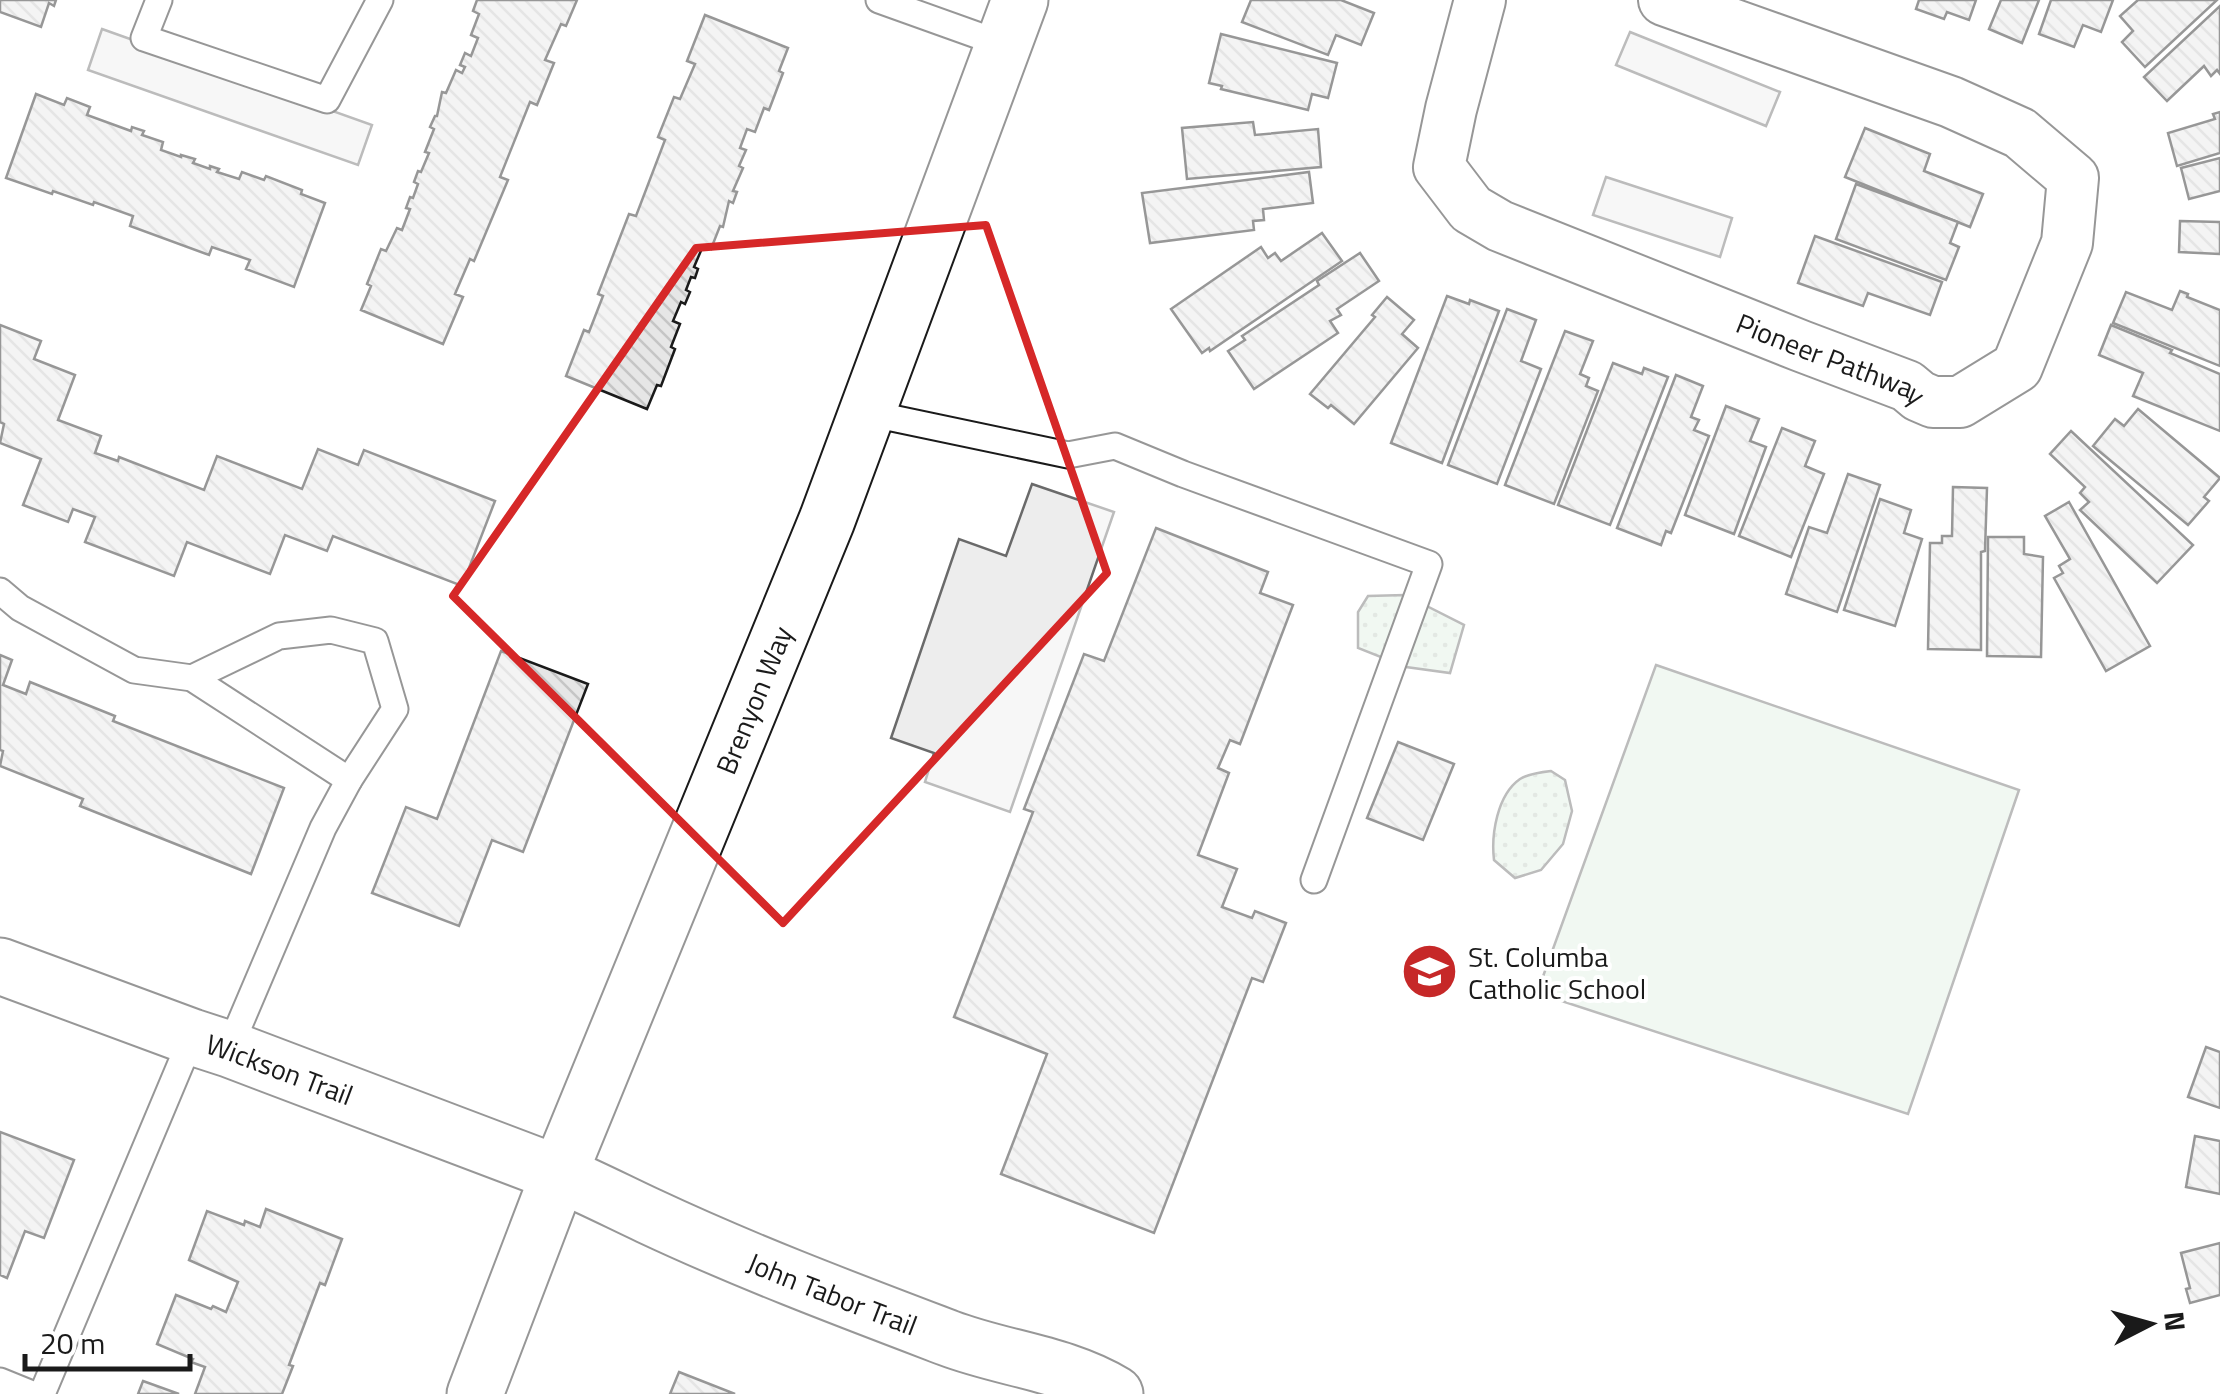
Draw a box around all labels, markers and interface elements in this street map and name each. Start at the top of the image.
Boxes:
street label: Pioneer Pathway [1730,301,1936,415]
street label: Brenyon Way [704,619,803,780]
place label: St. Columba Catholic School [1468,935,1646,1010]
school or university icon: St. Columba Catholic School [1399,942,1459,1002]
street label: Wickson Trail [201,1022,360,1116]
street label: John Tabor Trail [741,1240,924,1346]
north arrow [2100,1274,2200,1374]
scale bar [25,1309,190,1371]
text: N [2153,1309,2198,1333]
text: 20 m [40,1320,105,1366]

